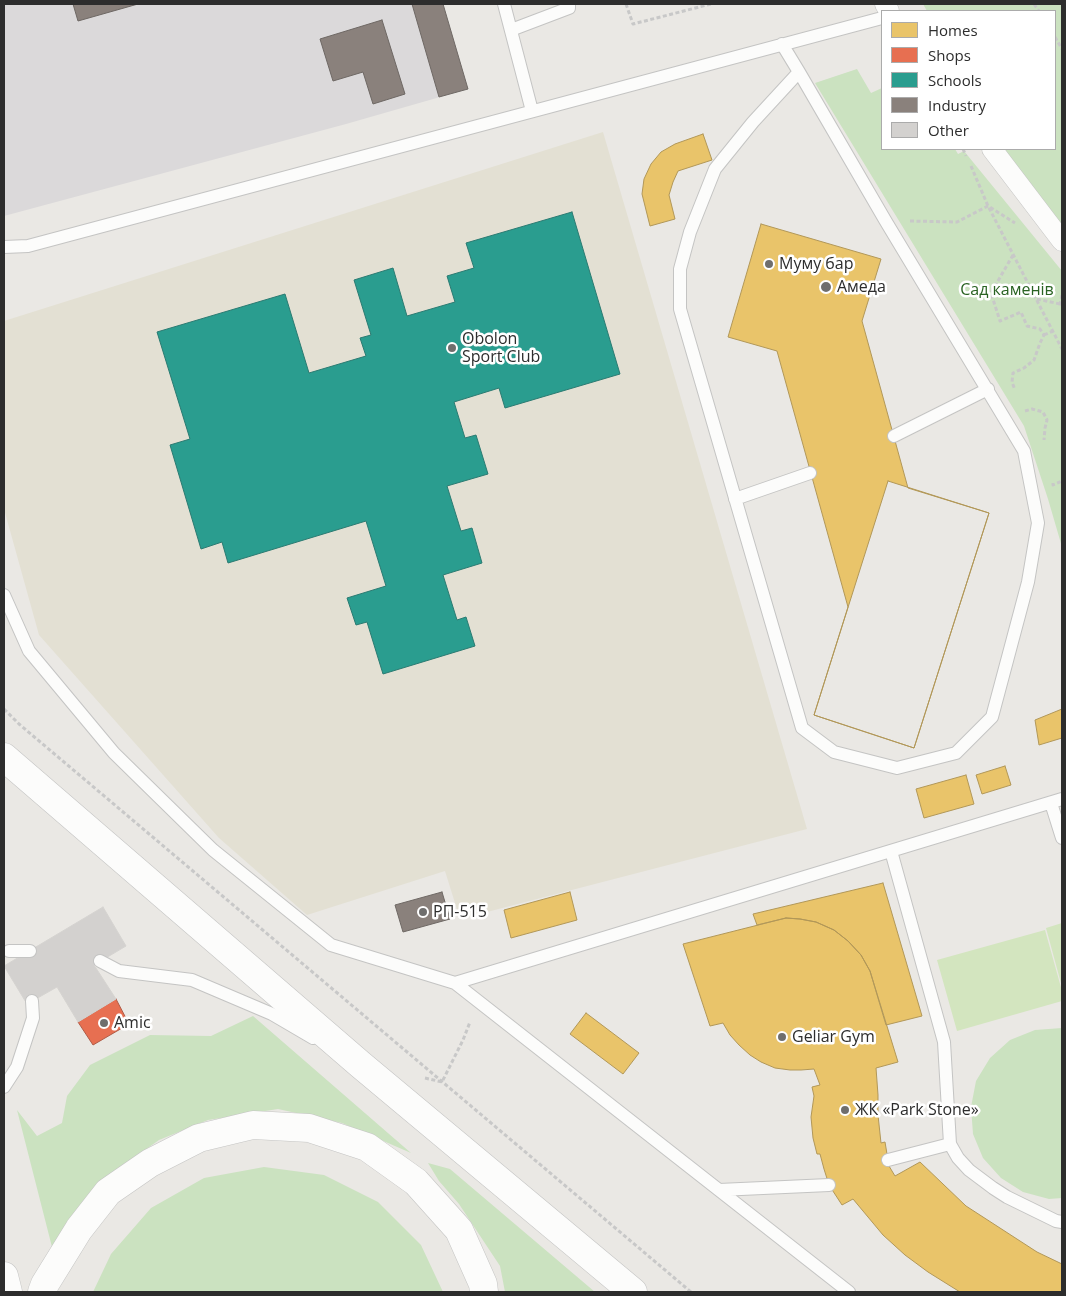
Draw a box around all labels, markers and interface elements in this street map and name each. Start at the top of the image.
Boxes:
legend [881,10,1056,150]
text: Homes [928,20,978,40]
text: Shops [928,45,971,65]
text: Schools [928,70,982,90]
text: Industry [928,95,986,115]
text: Other [928,120,969,140]
place label: Муму бар [779,254,854,274]
marker: Муму бар [763,258,775,270]
place label: Амеда [837,277,886,297]
marker: Амеда [819,280,833,294]
park label: Сад каменів [960,280,1054,300]
place label: Obolon Sport Club [462,329,540,367]
marker: Obolon Sport Club [446,342,458,354]
place label: РП-515 [433,902,487,922]
marker: РП-515 [417,906,429,918]
place label: Amic [114,1013,151,1033]
marker: Amic [98,1017,110,1029]
place label: Geliar Gym [792,1027,875,1047]
marker: Geliar Gym [776,1031,788,1043]
place label: ЖК «Park Stone» [855,1100,979,1120]
marker: ЖК «Park Stone» [839,1104,851,1116]

